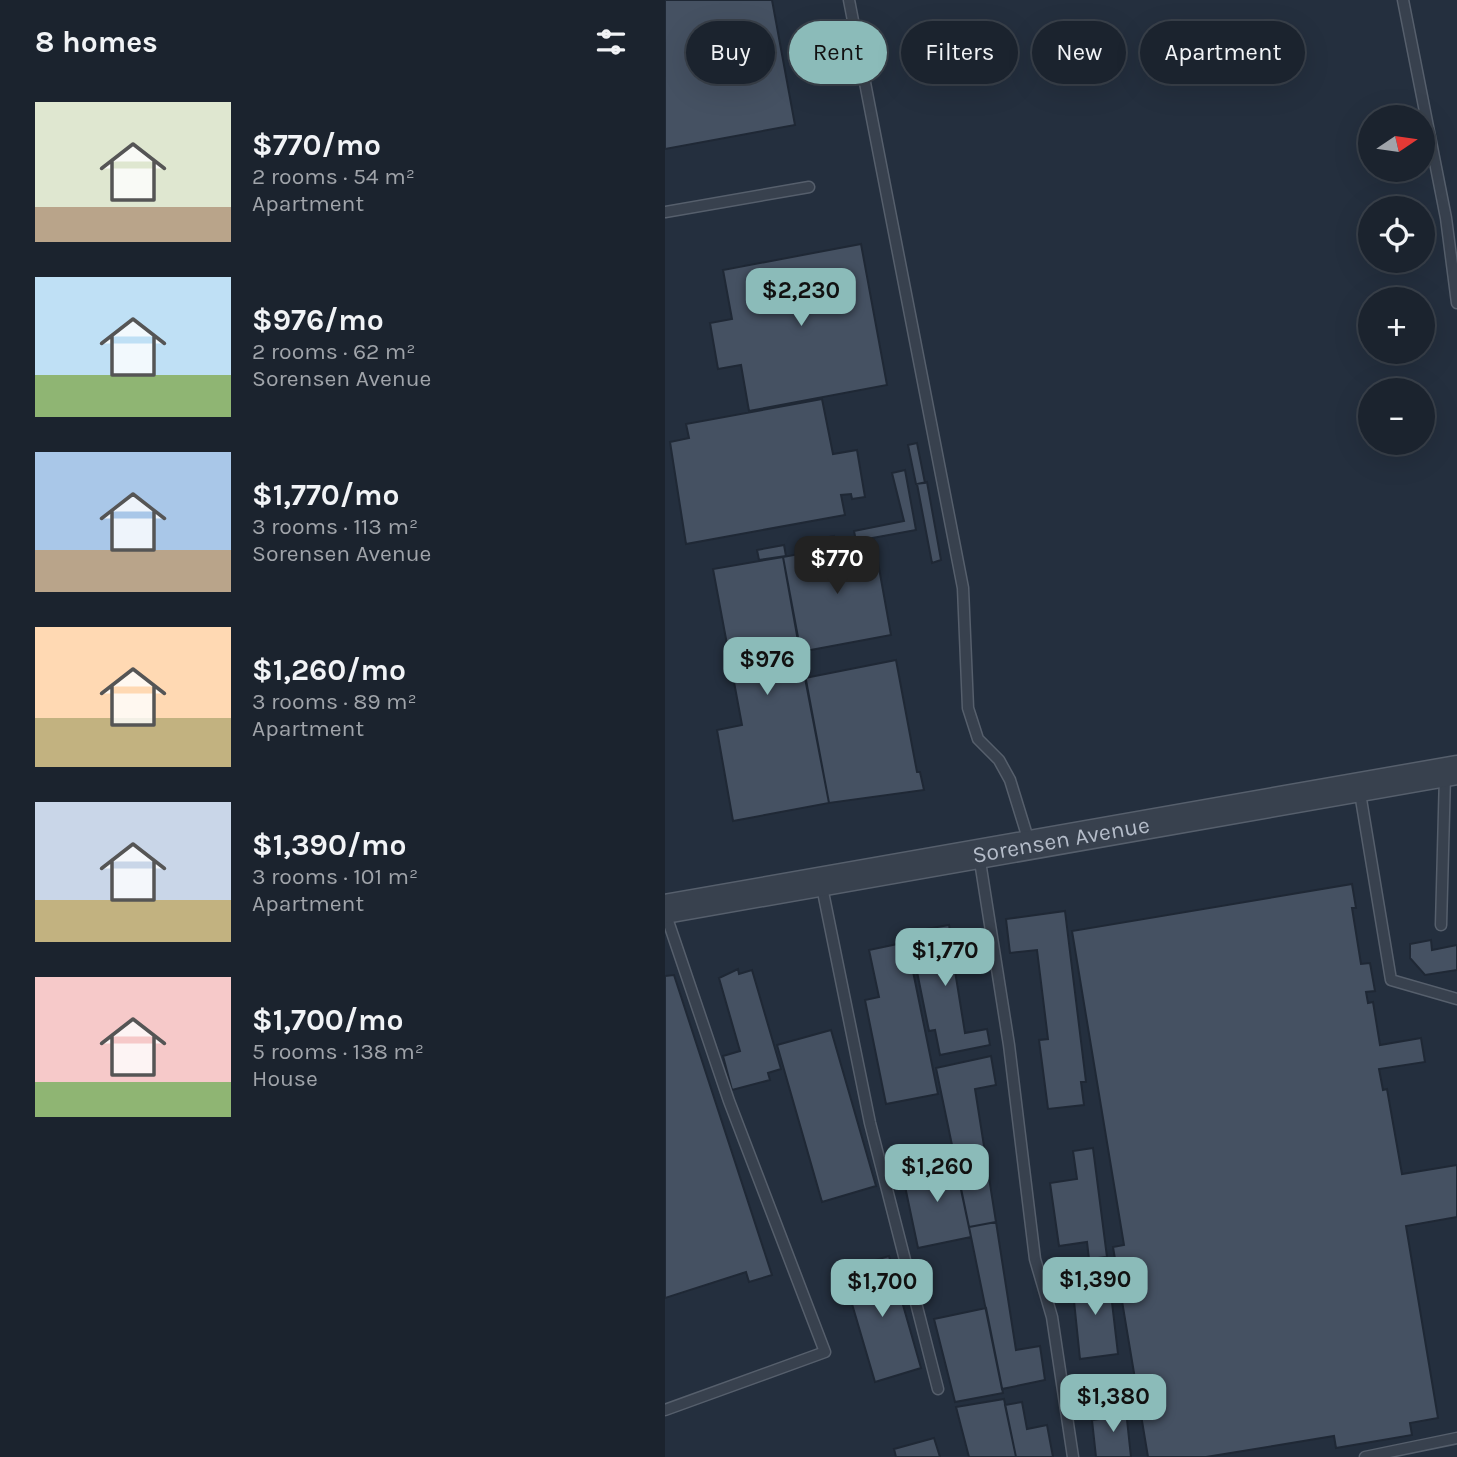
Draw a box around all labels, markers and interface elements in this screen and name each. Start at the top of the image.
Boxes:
chip: Buy [686,21,775,84]
chip: Rent [789,21,887,84]
chip: Filters [901,21,1018,84]
chip: New [1032,21,1126,84]
chip: Apartment [1140,21,1305,84]
icon: filters [592,23,630,61]
text: 8 homes [35,24,158,60]
north arrow [1358,105,1435,182]
map controls [1358,105,1435,455]
text: $770/mo [252,127,381,163]
icon: home [91,130,175,214]
text: 2 rooms · 54 m² [252,163,415,190]
text: Apartment [252,190,364,217]
button: locate [1358,196,1435,273]
pin: $2,230 [744,268,858,328]
text: $2,230 [762,277,840,304]
button: + [1358,287,1435,364]
text: $976/mo [252,302,384,338]
icon: home [91,305,175,389]
text: 2 rooms · 62 m² [252,338,416,365]
text: Sorensen Avenue [252,365,431,392]
button: − [1358,378,1435,455]
text: $1,770/mo [252,477,399,513]
icon: home [91,480,175,564]
text: 3 rooms · 113 m² [252,513,418,540]
pin: $770 [796,536,878,596]
text: Sorensen Avenue [252,540,431,567]
text: $770 [810,545,864,572]
pin: $976 [726,638,808,697]
text: $976 [739,646,795,673]
text: $1,260/mo [252,652,406,688]
icon: home [91,655,175,739]
text: 3 rooms · 89 m² [252,688,417,715]
text: Apartment [252,715,364,742]
street label: Sorensen Avenue [970,811,1152,869]
text: $1,390/mo [252,827,407,863]
icon: home [91,830,175,914]
text: 3 rooms · 101 m² [252,863,418,890]
text: Apartment [252,890,364,917]
pin: $1,770 [888,928,1002,988]
text: $1,770 [911,937,979,964]
text: $1,700/mo [252,1002,403,1038]
icon: home [91,1005,175,1089]
text: 5 rooms · 138 m² [252,1038,424,1065]
text: House [252,1065,318,1092]
pin: $1,260 [880,1144,994,1204]
text: $1,260 [901,1153,973,1180]
pin: $1,390 [1038,1258,1152,1317]
pin: $1,700 [825,1260,939,1319]
text: $1,390 [1059,1266,1131,1293]
text: $1,700 [847,1268,917,1295]
pin: $1,380 [1056,1374,1170,1434]
text: $1,380 [1076,1383,1150,1410]

